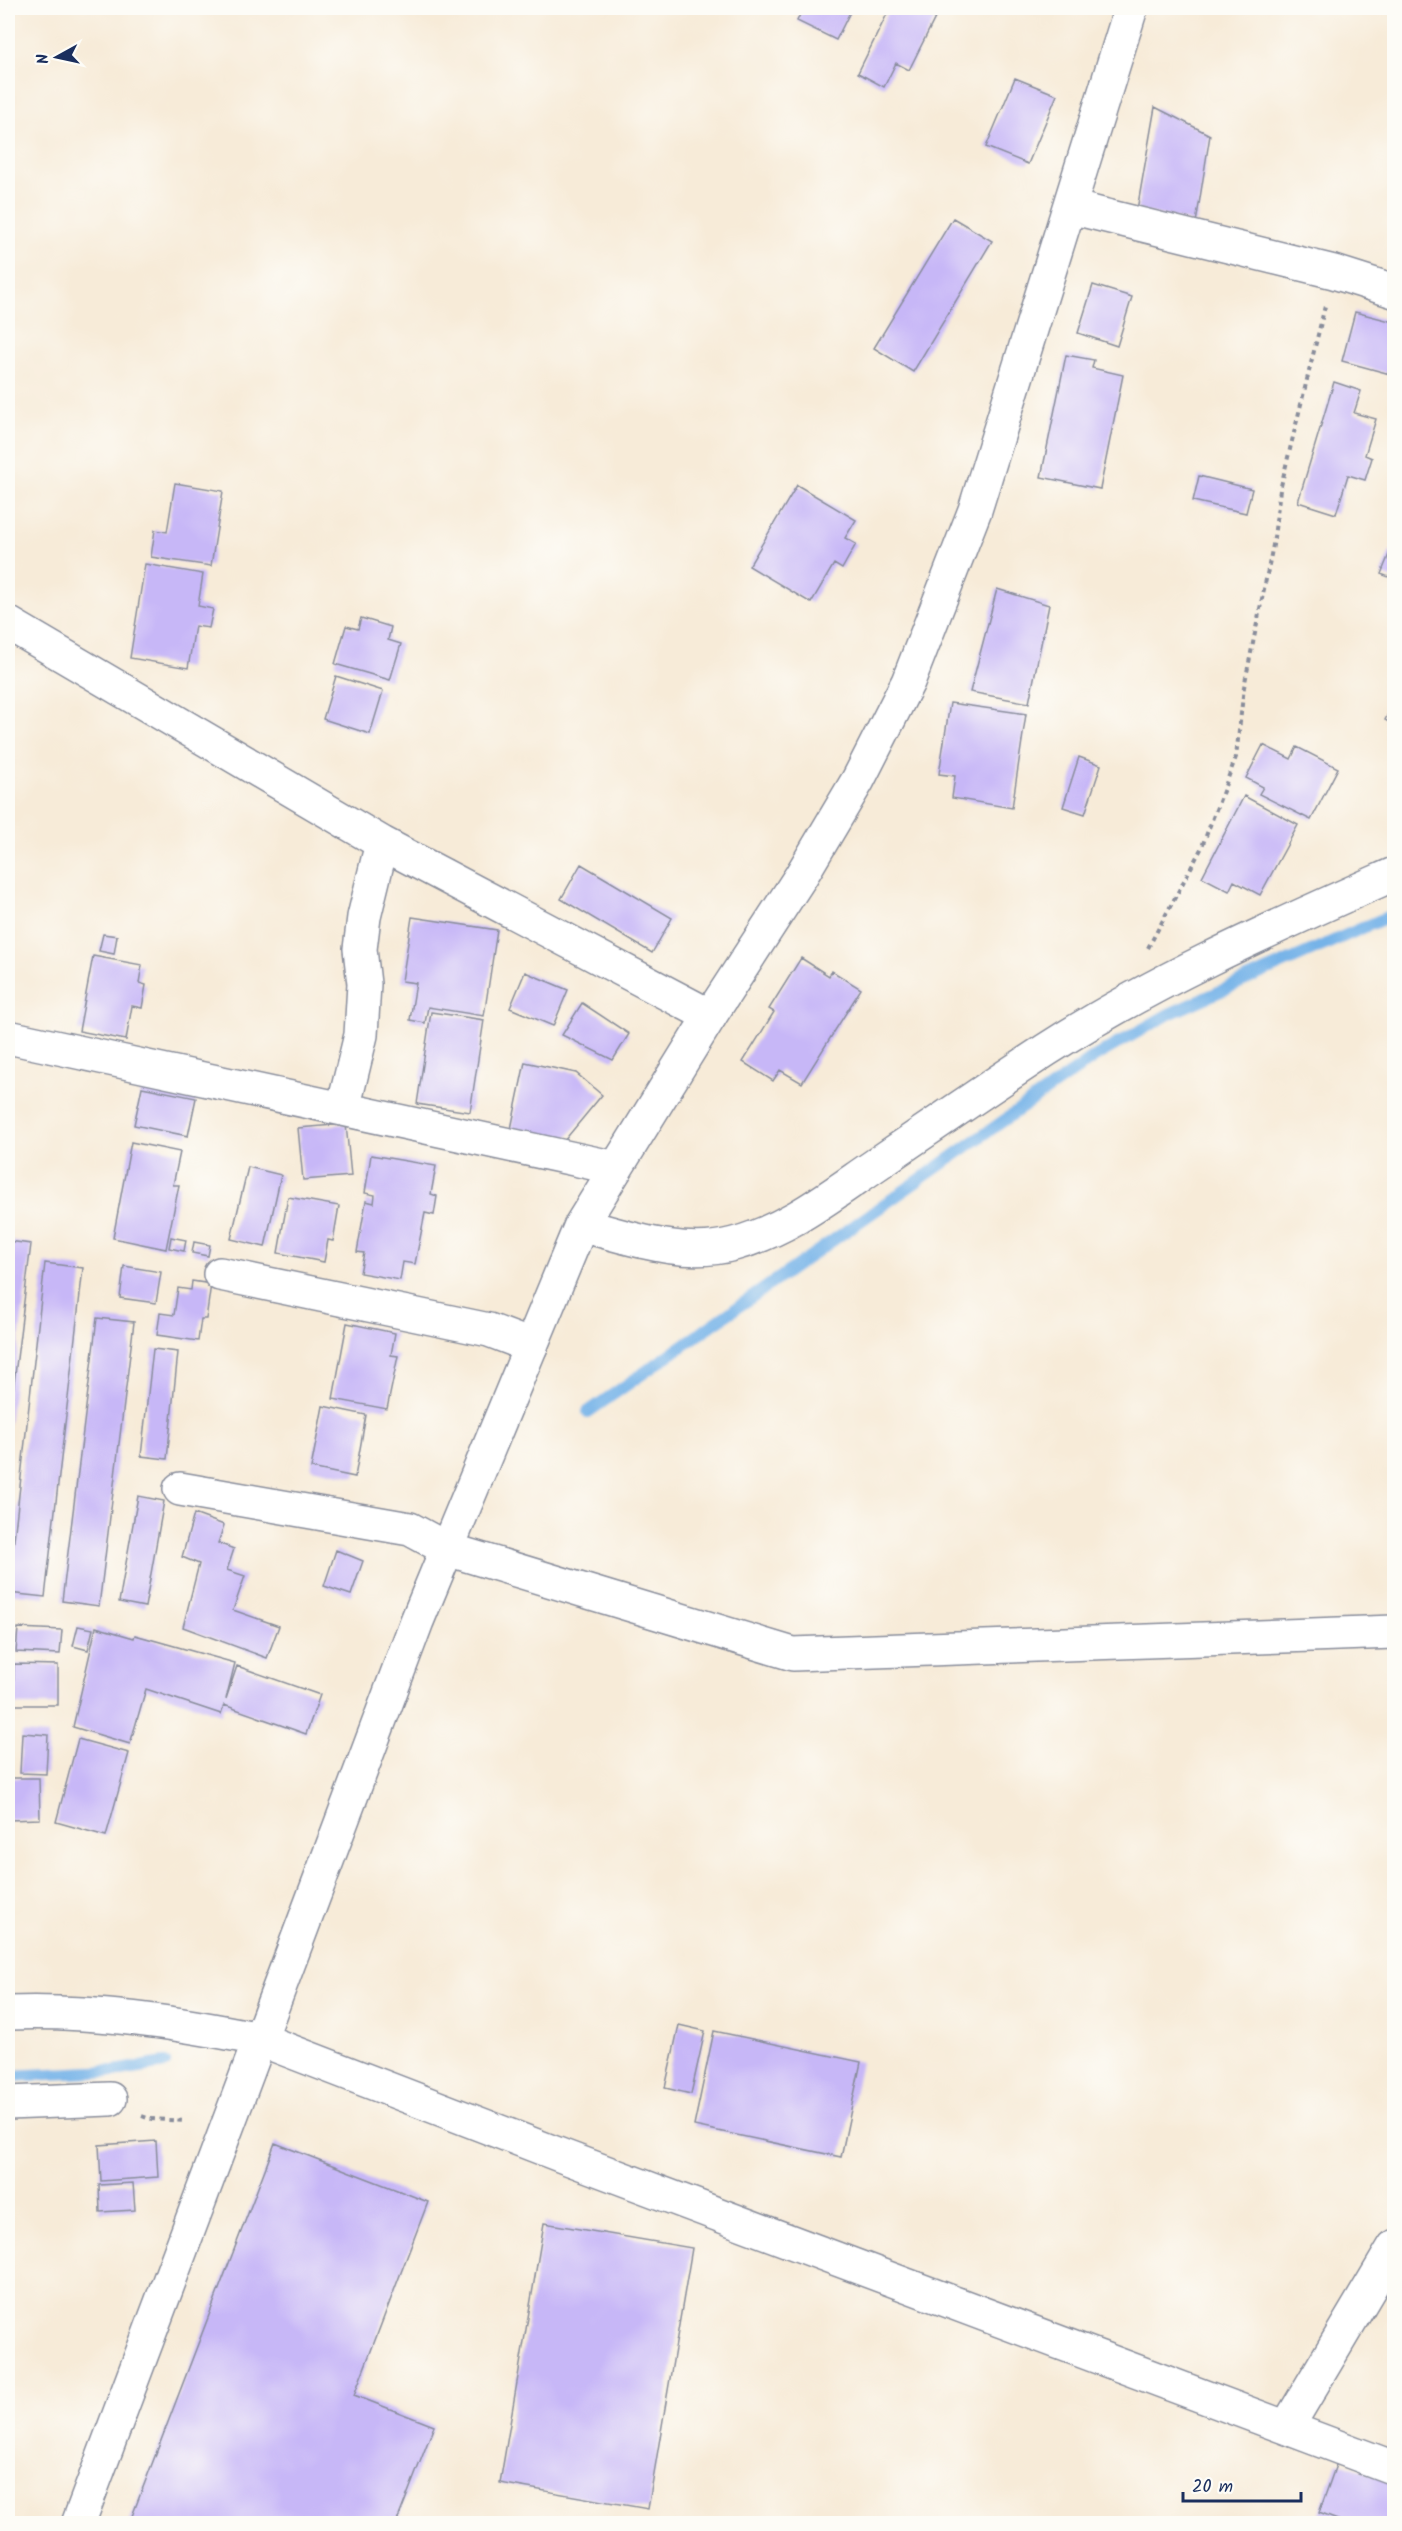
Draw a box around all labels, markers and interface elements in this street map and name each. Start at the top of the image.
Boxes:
north arrow [27,27,87,87]
text: N [31,52,57,66]
scale bar [1183,2465,1302,2503]
text: 20 m [1192,2473,1233,2502]

